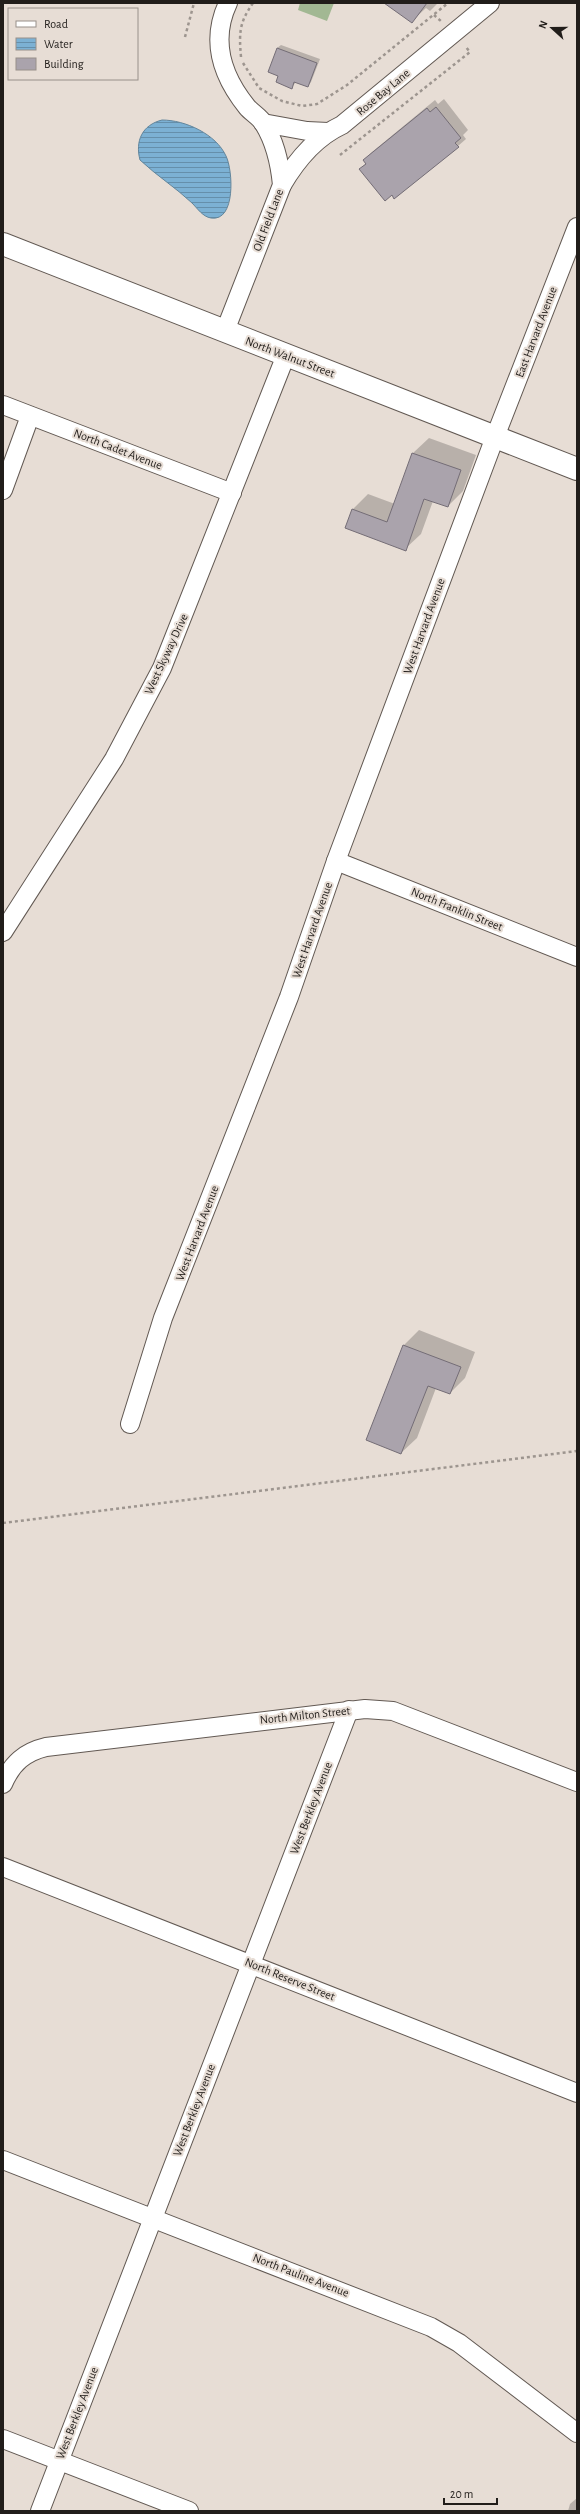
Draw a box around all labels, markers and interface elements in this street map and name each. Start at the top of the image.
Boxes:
legend [8,8,138,80]
north arrow [532,8,572,48]
text: Road [44,18,68,30]
text: N [537,19,550,30]
text: Water [44,38,73,50]
text: Building [44,58,84,70]
street label: Rose Bay Lane [354,66,412,118]
street label: Old Field Lane [251,187,285,253]
street label: East Harvard Avenue [513,285,559,379]
street label: North Walnut Street [244,334,336,380]
street label: North Cadet Avenue [72,427,164,471]
street label: West Harvard Avenue [401,577,447,675]
street label: West Skyway Drive [142,612,191,697]
street label: West Harvard Avenue [290,880,334,980]
street label: North Franklin Street [410,885,505,933]
street label: West Harvard Avenue [173,1184,221,1282]
street label: North Milton Street [259,1704,351,1726]
street label: West Berkley Avenue [288,1760,335,1856]
street label: North Reserve Street [243,1955,337,2003]
street label: West Berkley Avenue [171,2062,218,2158]
street label: North Pauline Avenue [251,2251,351,2299]
street label: West Berkley Avenue [54,2365,101,2461]
scale bar [444,2480,497,2506]
text: 20 m [450,2488,473,2500]

